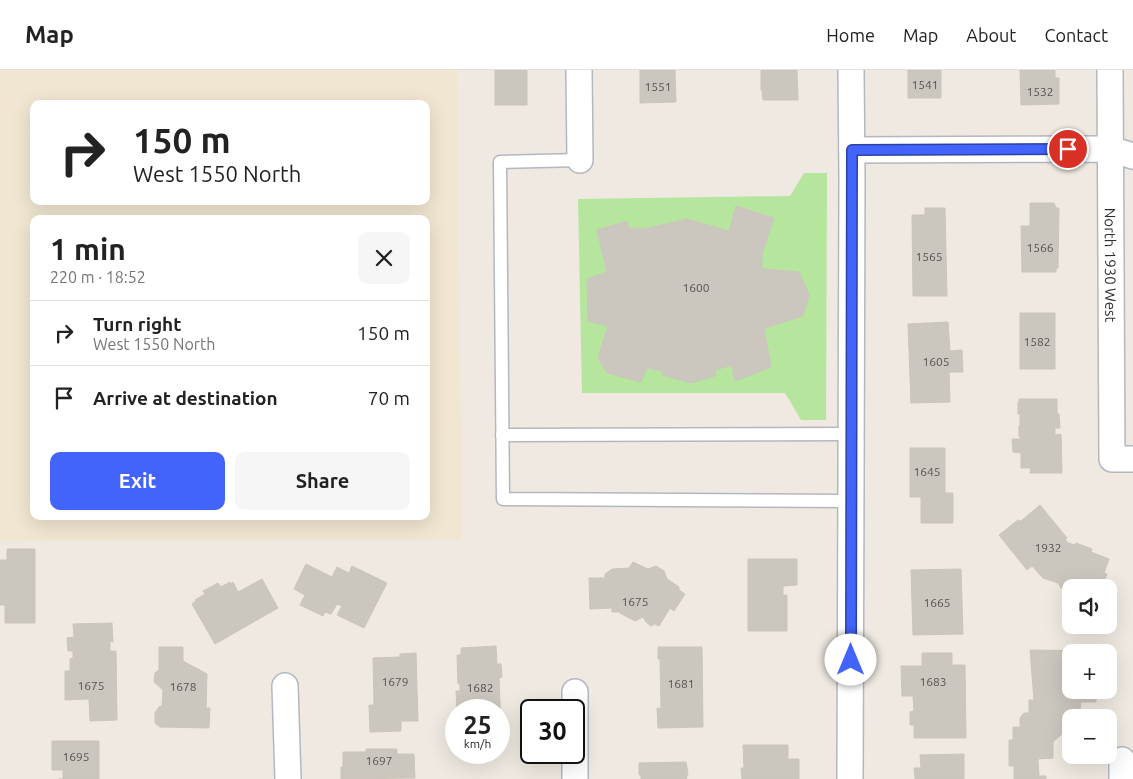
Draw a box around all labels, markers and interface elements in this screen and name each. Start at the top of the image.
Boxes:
text: Map [25,21,74,48]
text: Home [826,25,875,45]
text: Map [903,25,938,45]
text: About [966,25,1016,45]
text: Contact [1044,25,1108,45]
house number: 1541 [911,78,939,91]
house number: 1551 [644,80,672,93]
house number: 1532 [1026,85,1054,98]
icon: right [50,120,115,185]
text: 150 m [133,120,231,160]
pin [1047,128,1089,170]
icon: arrive [1054,135,1082,163]
text: West 1550 North [133,161,301,186]
street label: North 1930 West [1102,208,1120,323]
text: 1 min [50,232,126,266]
button: close [358,232,410,284]
house number: 1566 [1026,241,1054,254]
house number: 1565 [915,250,943,263]
text: 220 m · 18:52 [50,268,146,286]
house number: 1600 [682,281,710,294]
text: Turn right [93,313,181,335]
icon: right [50,319,78,347]
text: 150 m [357,322,410,344]
text: West 1550 North [93,335,215,353]
house number: 1582 [1023,335,1051,348]
house number: 1605 [922,355,950,368]
icon: arrive [50,384,78,412]
text: Arrive at destination [93,387,278,409]
text: 70 m [368,387,410,409]
button: Exit [50,452,225,510]
button: Share [235,452,410,510]
house number: 1645 [913,465,941,478]
house number: 1932 [1034,541,1062,554]
map controls [1062,579,1117,764]
button: sound [1062,579,1117,634]
house number: 1675 [621,595,649,608]
house number: 1665 [923,596,951,609]
position arrow [824,633,876,685]
button: + [1062,644,1117,699]
house number: 1679 [381,675,409,688]
house number: 1683 [919,675,947,688]
house number: 1681 [667,677,695,690]
house number: 1675 [77,679,105,692]
house number: 1678 [169,680,197,693]
house number: 1682 [466,681,494,694]
speed limit sign: 30 [520,699,585,764]
button: − [1062,709,1117,764]
text: 25 [463,711,492,739]
text: km/h [464,737,491,750]
house number: 1695 [62,750,90,763]
house number: 1697 [365,754,393,767]

